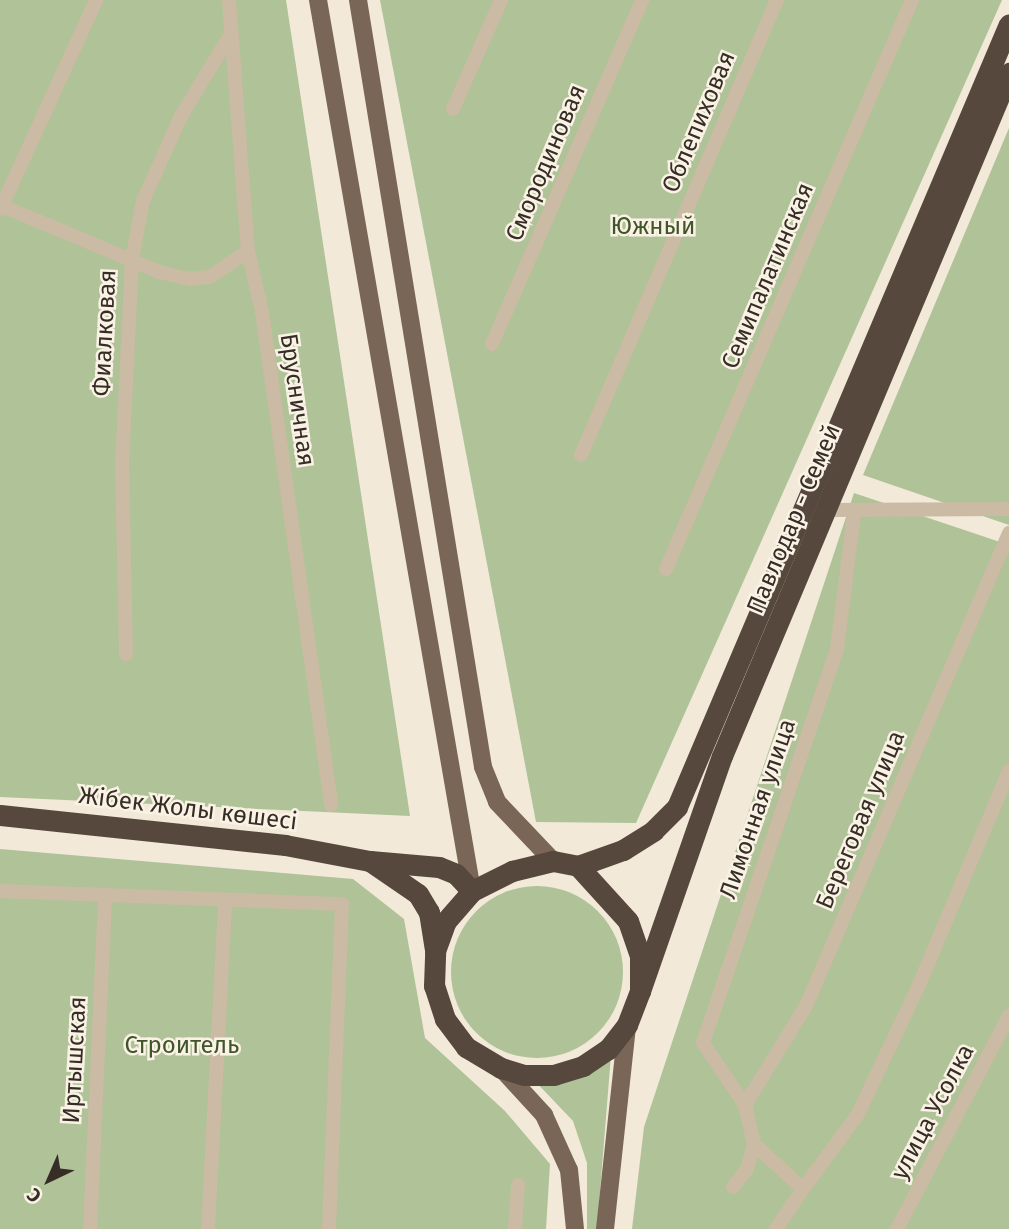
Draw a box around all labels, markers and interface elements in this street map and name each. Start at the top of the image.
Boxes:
street label: Облепиховая [656,47,742,197]
street label: Смородиновая [500,80,592,246]
street label: Семипалатинская [716,179,820,373]
park label: Южный [611,213,695,241]
street label: Фиалковая [87,269,123,397]
street label: Брусничная [273,332,321,468]
street label: Павлодар - Семей [741,420,847,618]
street label: Лимонная улица [714,715,802,903]
street label: Береговая улица [810,727,912,913]
street label: Жібек Жолы көшесі [77,781,299,837]
street label: Иртышская [57,996,93,1124]
park label: Строитель [124,1032,240,1060]
street label: улица Усолка [885,1039,981,1185]
north arrow [14,1145,84,1215]
text: С [22,1183,46,1208]

